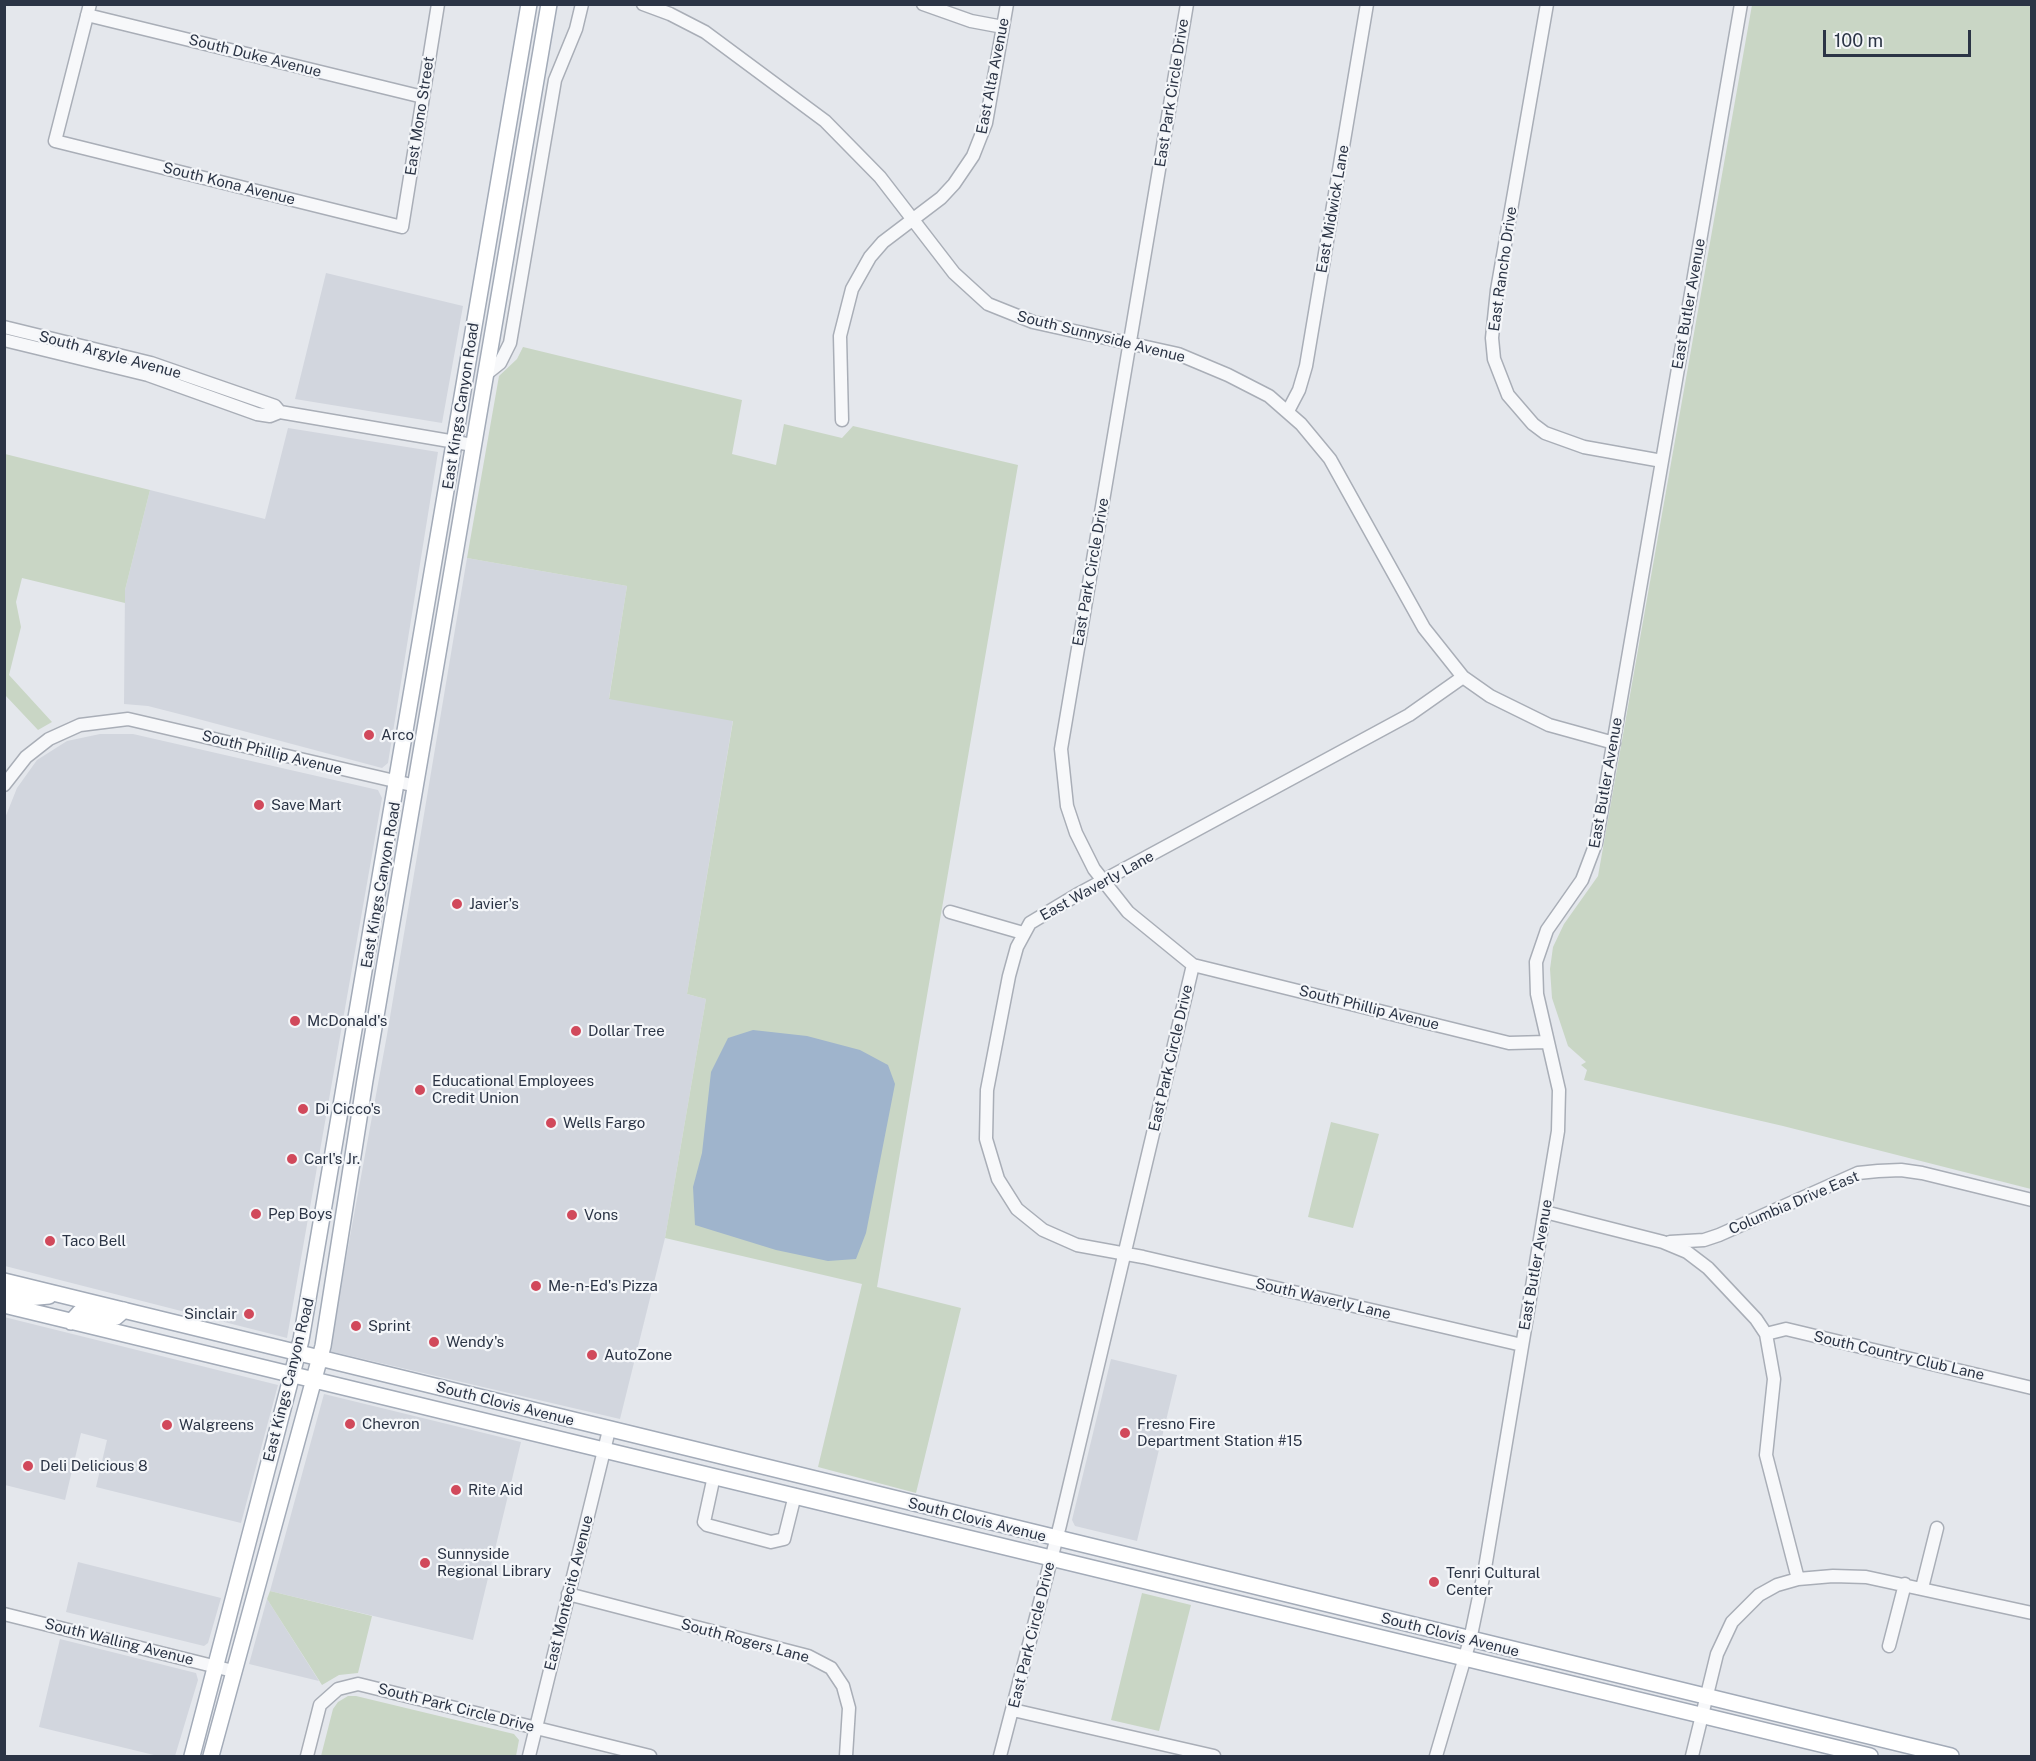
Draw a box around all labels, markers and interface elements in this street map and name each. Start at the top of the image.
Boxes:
street label: East Alta Avenue [973,16,1013,136]
street label: East Park Circle Drive [1151,17,1193,169]
scale bar [1826,18,1974,56]
text: 100 m [1834,30,1883,51]
street label: South Duke Avenue [187,31,323,81]
street label: East Mono Street [402,55,438,177]
street label: East Midwick Lane [1313,144,1353,274]
street label: South Kona Avenue [161,159,297,209]
street label: East Rancho Drive [1485,205,1521,333]
street label: East Butler Avenue [1669,237,1709,371]
street label: South Sunnyside Avenue [1015,307,1187,367]
street label: East Kings Canyon Road [439,321,483,491]
street label: South Argyle Avenue [37,327,183,383]
street label: East Park Circle Drive [1069,497,1113,647]
street label: East Butler Avenue [1586,716,1626,850]
place label: Arco [381,726,414,744]
street label: South Phillip Avenue [200,727,344,779]
marker: Arco [362,728,376,742]
place label: Save Mart [271,796,342,814]
marker: Save Mart [252,798,266,812]
street label: East Kings Canyon Road [358,801,404,969]
street label: East Waverly Lane [1037,847,1157,925]
place label: Javier's [469,895,519,913]
marker: Javier's [450,897,464,911]
street label: South Phillip Avenue [1297,982,1441,1034]
street label: East Park Circle Drive [1145,983,1197,1133]
place label: McDonald's [307,1012,387,1030]
marker: McDonald's [288,1014,302,1028]
place label: Dollar Tree [588,1022,665,1040]
marker: Dollar Tree [569,1024,583,1038]
place label: Educational Employees Credit Union [432,1072,594,1107]
marker: Educational Employees Credit Union [413,1083,427,1097]
place label: Di Cicco's [315,1100,381,1118]
marker: Di Cicco's [296,1102,310,1116]
place label: Wells Fargo [563,1114,645,1132]
marker: Wells Fargo [544,1116,558,1130]
place label: Carl's Jr. [304,1150,360,1168]
marker: Carl's Jr. [285,1152,299,1166]
street label: Columbia Drive East [1726,1167,1862,1239]
street label: East Butler Avenue [1516,1198,1556,1332]
place label: Pep Boys [268,1205,332,1223]
place label: Vons [584,1206,618,1224]
marker: Pep Boys [249,1207,263,1221]
marker: Vons [565,1208,579,1222]
place label: Taco Bell [62,1232,126,1250]
marker: Taco Bell [43,1234,57,1248]
street label: South Waverly Lane [1253,1275,1393,1323]
place label: Me-n-Ed's Pizza [548,1277,658,1295]
marker: Me-n-Ed's Pizza [529,1279,543,1293]
street label: East Kings Canyon Road [260,1296,318,1464]
place label: Sinclair [184,1305,237,1323]
marker: Sinclair [242,1307,256,1321]
place label: Sprint [368,1317,411,1335]
marker: Sprint [349,1319,363,1333]
street label: South Country Club Lane [1812,1328,1986,1384]
place label: Wendy's [446,1333,504,1351]
marker: Wendy's [427,1335,441,1349]
place label: AutoZone [604,1346,672,1364]
marker: AutoZone [585,1348,599,1362]
street label: South Clovis Avenue [434,1378,576,1430]
place label: Chevron [362,1415,420,1433]
place label: Fresno Fire Department Station #15 [1137,1415,1302,1450]
place label: Walgreens [179,1416,254,1434]
marker: Chevron [343,1417,357,1431]
marker: Walgreens [160,1418,174,1432]
marker: Fresno Fire Department Station #15 [1118,1426,1132,1440]
place label: Deli Delicious 8 [40,1457,148,1475]
marker: Deli Delicious 8 [21,1459,35,1473]
place label: Rite Aid [468,1481,523,1499]
marker: Rite Aid [449,1483,463,1497]
street label: South Clovis Avenue [906,1494,1048,1546]
street label: East Montecito Avenue [541,1513,597,1673]
place label: Sunnyside Regional Library [437,1545,551,1580]
marker: Sunnyside Regional Library [418,1556,432,1570]
street label: East Park Circle Drive [1005,1560,1059,1710]
place label: Tenri Cultural Center [1446,1564,1540,1599]
marker: Tenri Cultural Center [1427,1575,1441,1589]
street label: South Clovis Avenue [1379,1609,1521,1661]
street label: South Walling Avenue [43,1615,195,1669]
street label: South Rogers Lane [679,1615,811,1667]
street label: South Park Circle Drive [376,1680,536,1736]

